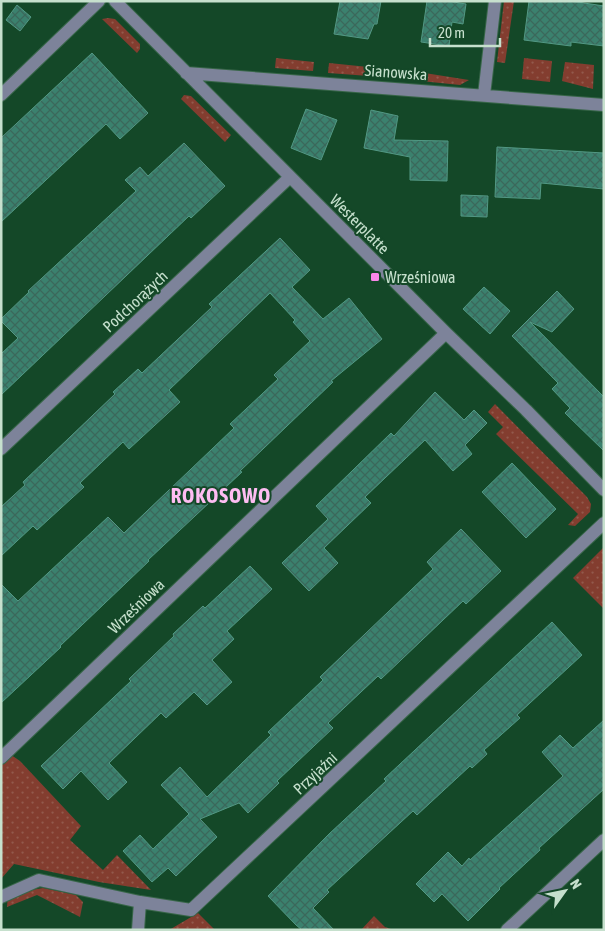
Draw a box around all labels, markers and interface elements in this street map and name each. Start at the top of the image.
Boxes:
scale bar [430,15,500,47]
text: 20 m [438,24,465,41]
street label: Sianowska [364,61,428,83]
street label: Westerplatte [326,191,393,258]
street label: Podchorążych [99,267,172,336]
place label: Wrześniowa [385,268,455,286]
marker: Wrześniowa [369,271,381,283]
district label: ROKOSOWO [171,483,271,507]
street label: Wrześniowa [104,575,168,637]
street label: Przyjaźni [289,748,341,798]
north arrow [540,866,590,916]
text: N [567,876,585,892]

